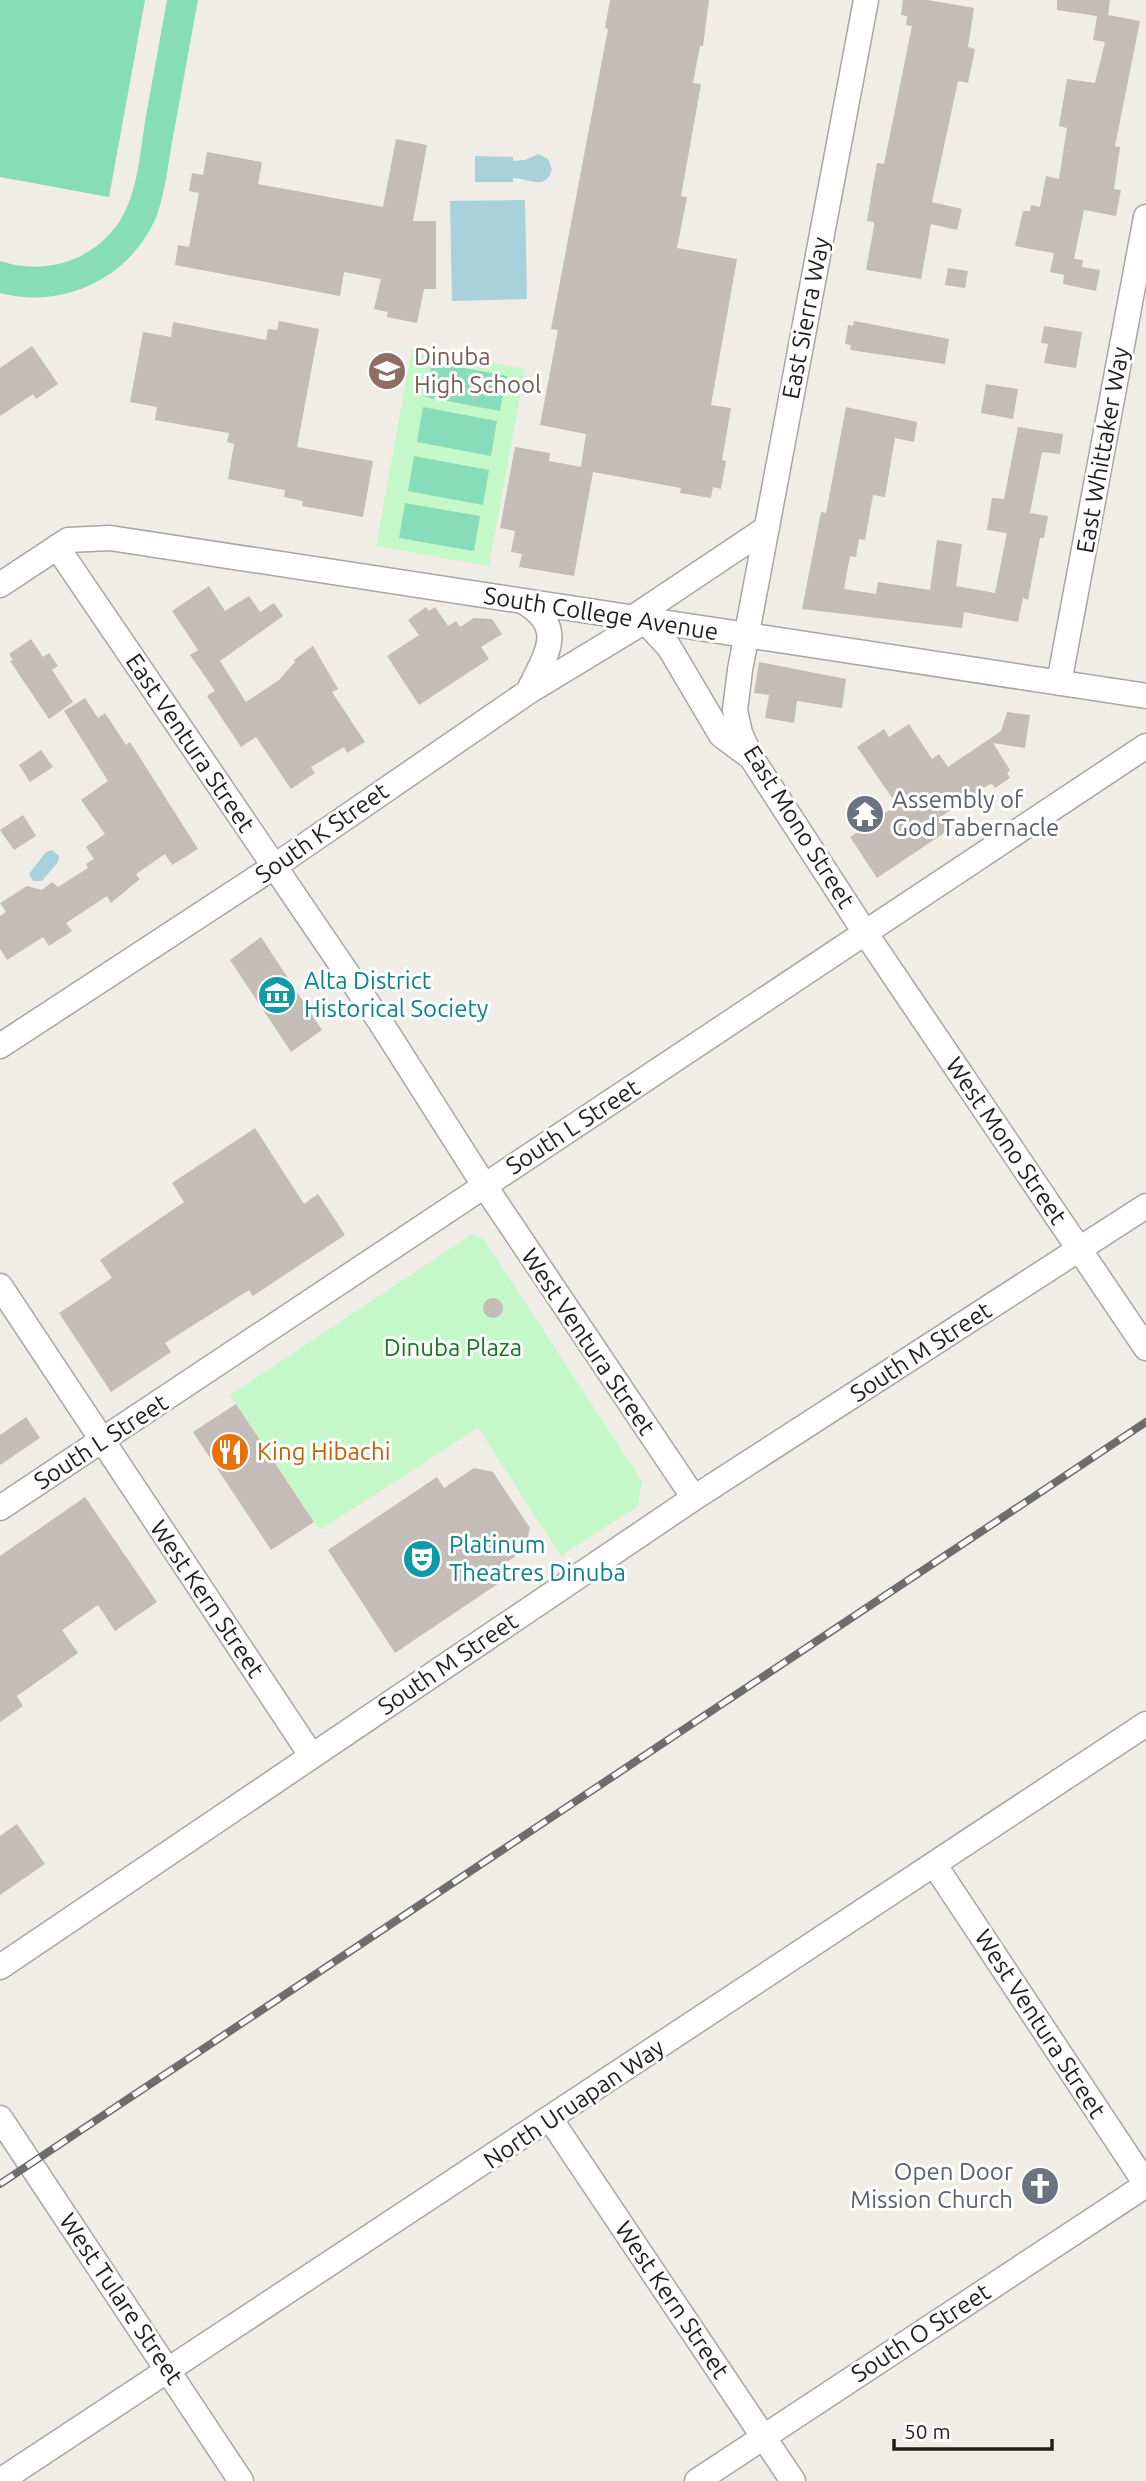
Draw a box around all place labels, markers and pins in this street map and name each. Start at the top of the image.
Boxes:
place label: Dinuba High School [414,343,541,398]
school or university icon: Dinuba High School [366,350,408,392]
place label: Assembly of God Tabernacle [892,786,1059,841]
temple icon: Assembly of God Tabernacle [844,793,886,835]
place label: Alta District Historical Society [304,967,489,1022]
museum icon: Alta District Historical Society [256,974,298,1016]
restaurant icon: King Hibachi [209,1431,251,1473]
place label: King Hibachi [257,1438,391,1465]
place label: Platinum Theatres Dinuba [449,1531,626,1586]
theatre icon: Platinum Theatres Dinuba [401,1538,443,1580]
place label: Open Door Mission Church [850,2158,1013,2213]
church icon: Open Door Mission Church [1019,2165,1061,2207]

